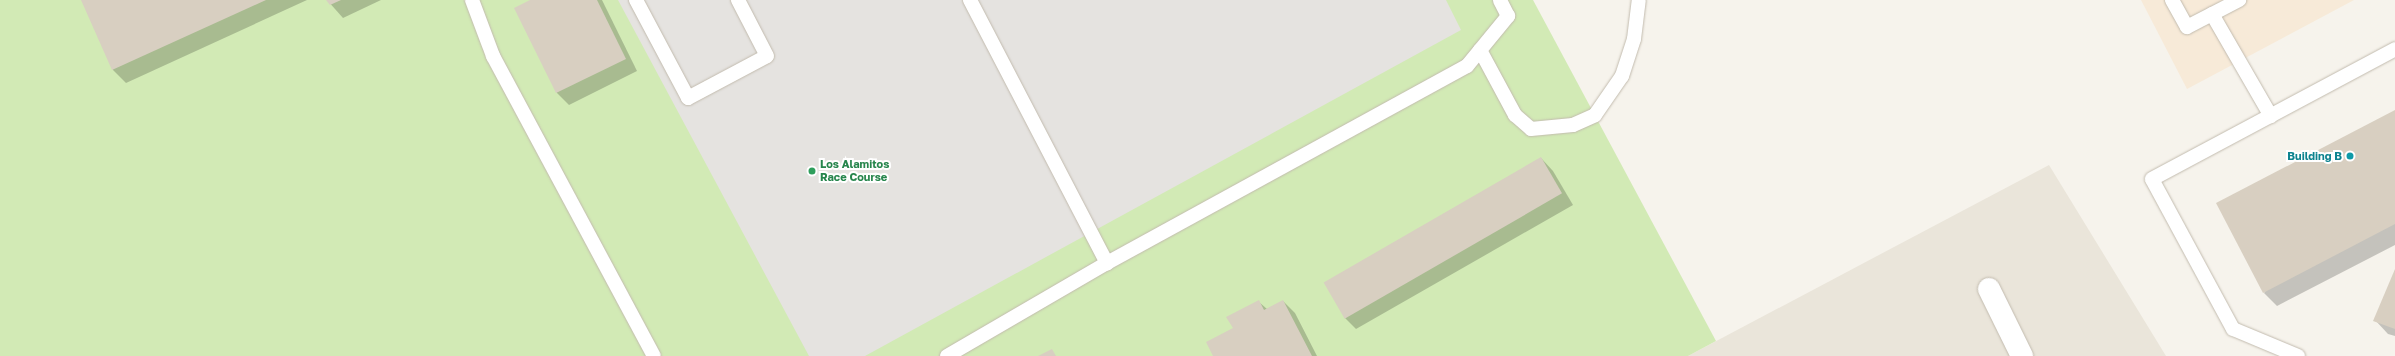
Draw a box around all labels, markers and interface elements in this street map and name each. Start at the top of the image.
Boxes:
place label: Building B [2287,149,2342,163]
marker: Building B [2345,151,2355,161]
place label: Los Alamitos Race Course [820,158,889,184]
marker: Los Alamitos Race Course [807,166,817,176]

